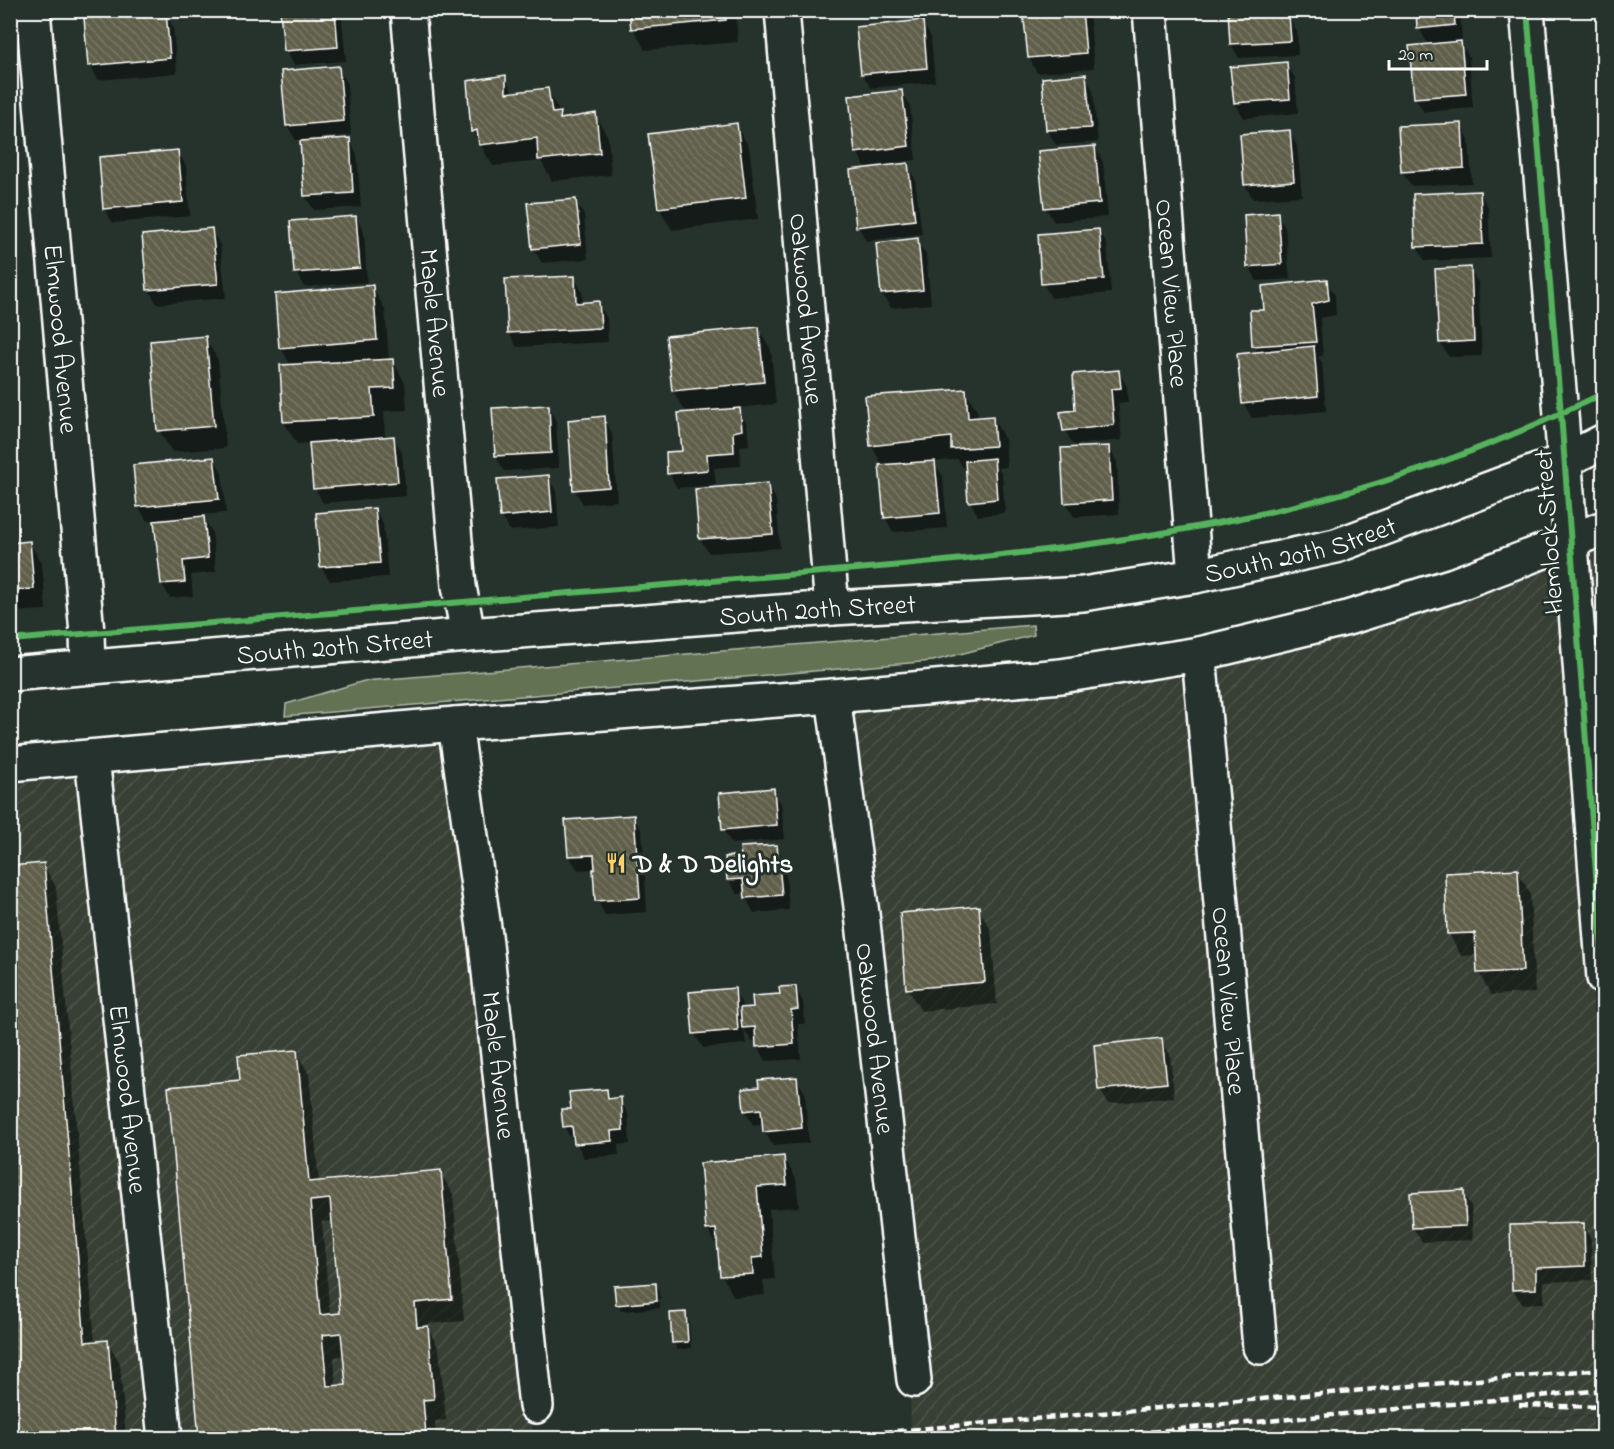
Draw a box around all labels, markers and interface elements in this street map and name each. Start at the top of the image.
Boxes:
scale bar [1389,33,1486,71]
text: 20 m [1398,43,1433,69]
street label: Ocean View Place [1143,197,1197,390]
street label: Oakwood Avenue [777,212,832,408]
street label: Elmwood Avenue [31,243,87,436]
street label: Maple Avenue [407,247,459,400]
street label: Hemlock Street [1525,448,1576,616]
street label: South 20th Street [1201,508,1403,595]
street label: South 20th Street [718,586,917,638]
street label: South 20th Street [235,621,435,677]
place label: D & D Delights [631,846,793,886]
restaurant icon: D & D Delights [604,851,628,875]
street label: Ocean View Place [1199,905,1255,1098]
street label: Oakwood Avenue [843,941,904,1137]
street label: Maple Avenue [469,989,524,1142]
street label: Elmwood Avenue [97,1003,156,1197]

